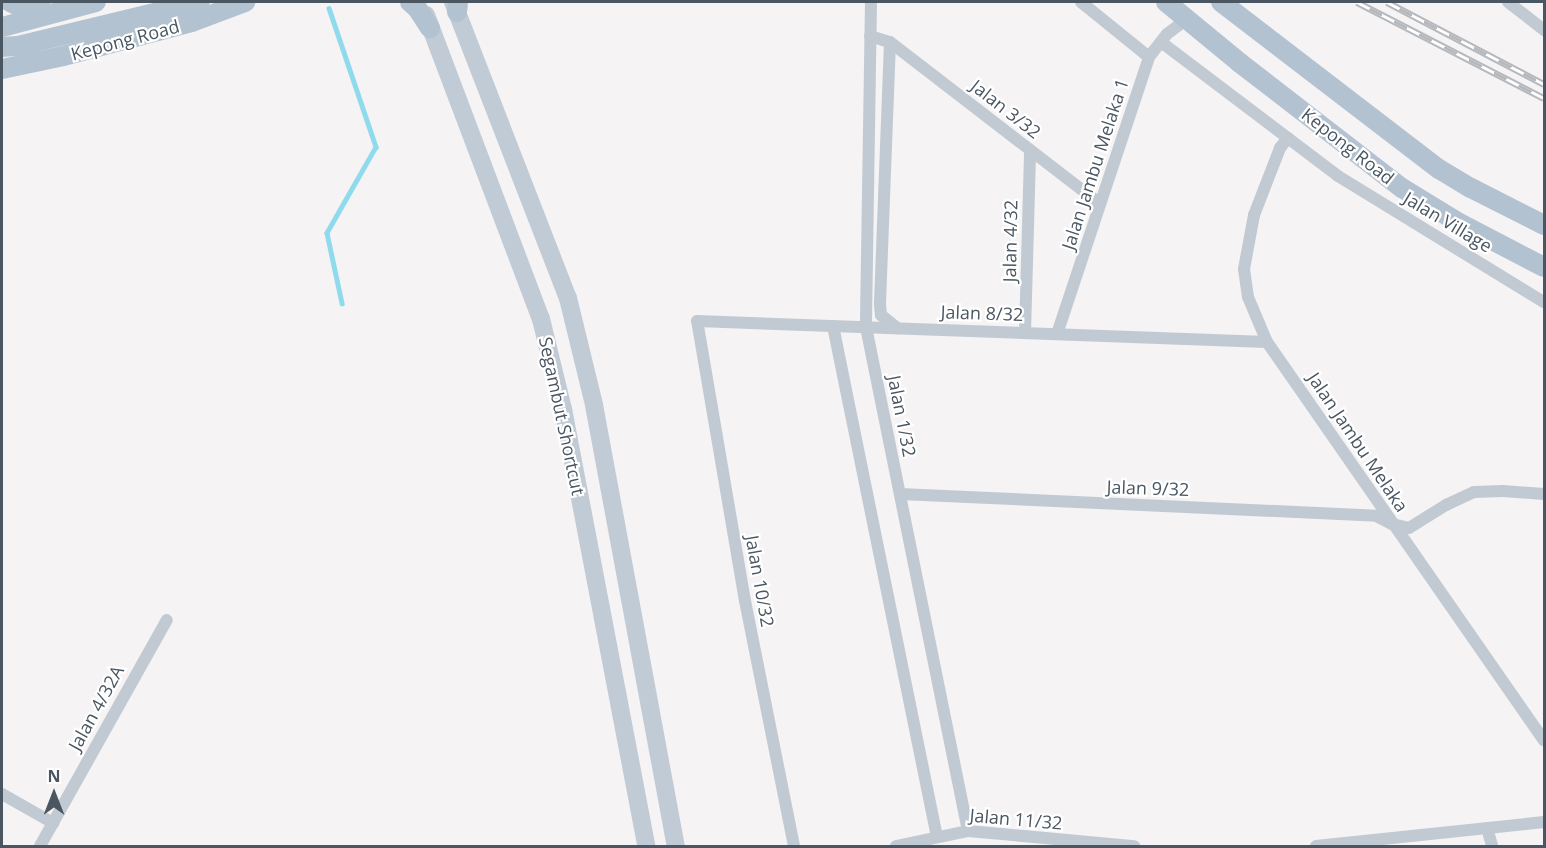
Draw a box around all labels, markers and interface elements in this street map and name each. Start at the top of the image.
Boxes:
street label: Kepong Road [68,15,182,65]
street label: Jalan 3/32 [967,75,1045,143]
street label: Jalan Jambu Melaka 1 [1057,76,1133,252]
street label: Kepong Road [1297,103,1399,189]
street label: Jalan Village [1400,187,1496,257]
street label: Jalan 4/32 [998,200,1022,282]
street label: Jalan 8/32 [940,301,1024,325]
street label: Segambut Shortcut [535,335,589,497]
street label: Jalan Jambu Melaka [1303,368,1413,516]
street label: Jalan 1/32 [884,373,920,459]
street label: Jalan 9/32 [1106,476,1190,500]
street label: Jalan 10/32 [741,533,779,629]
street label: Jalan 4/32A [64,662,128,754]
north arrow [24,764,84,824]
text: N [47,765,61,787]
street label: Jalan 11/32 [969,804,1063,834]

